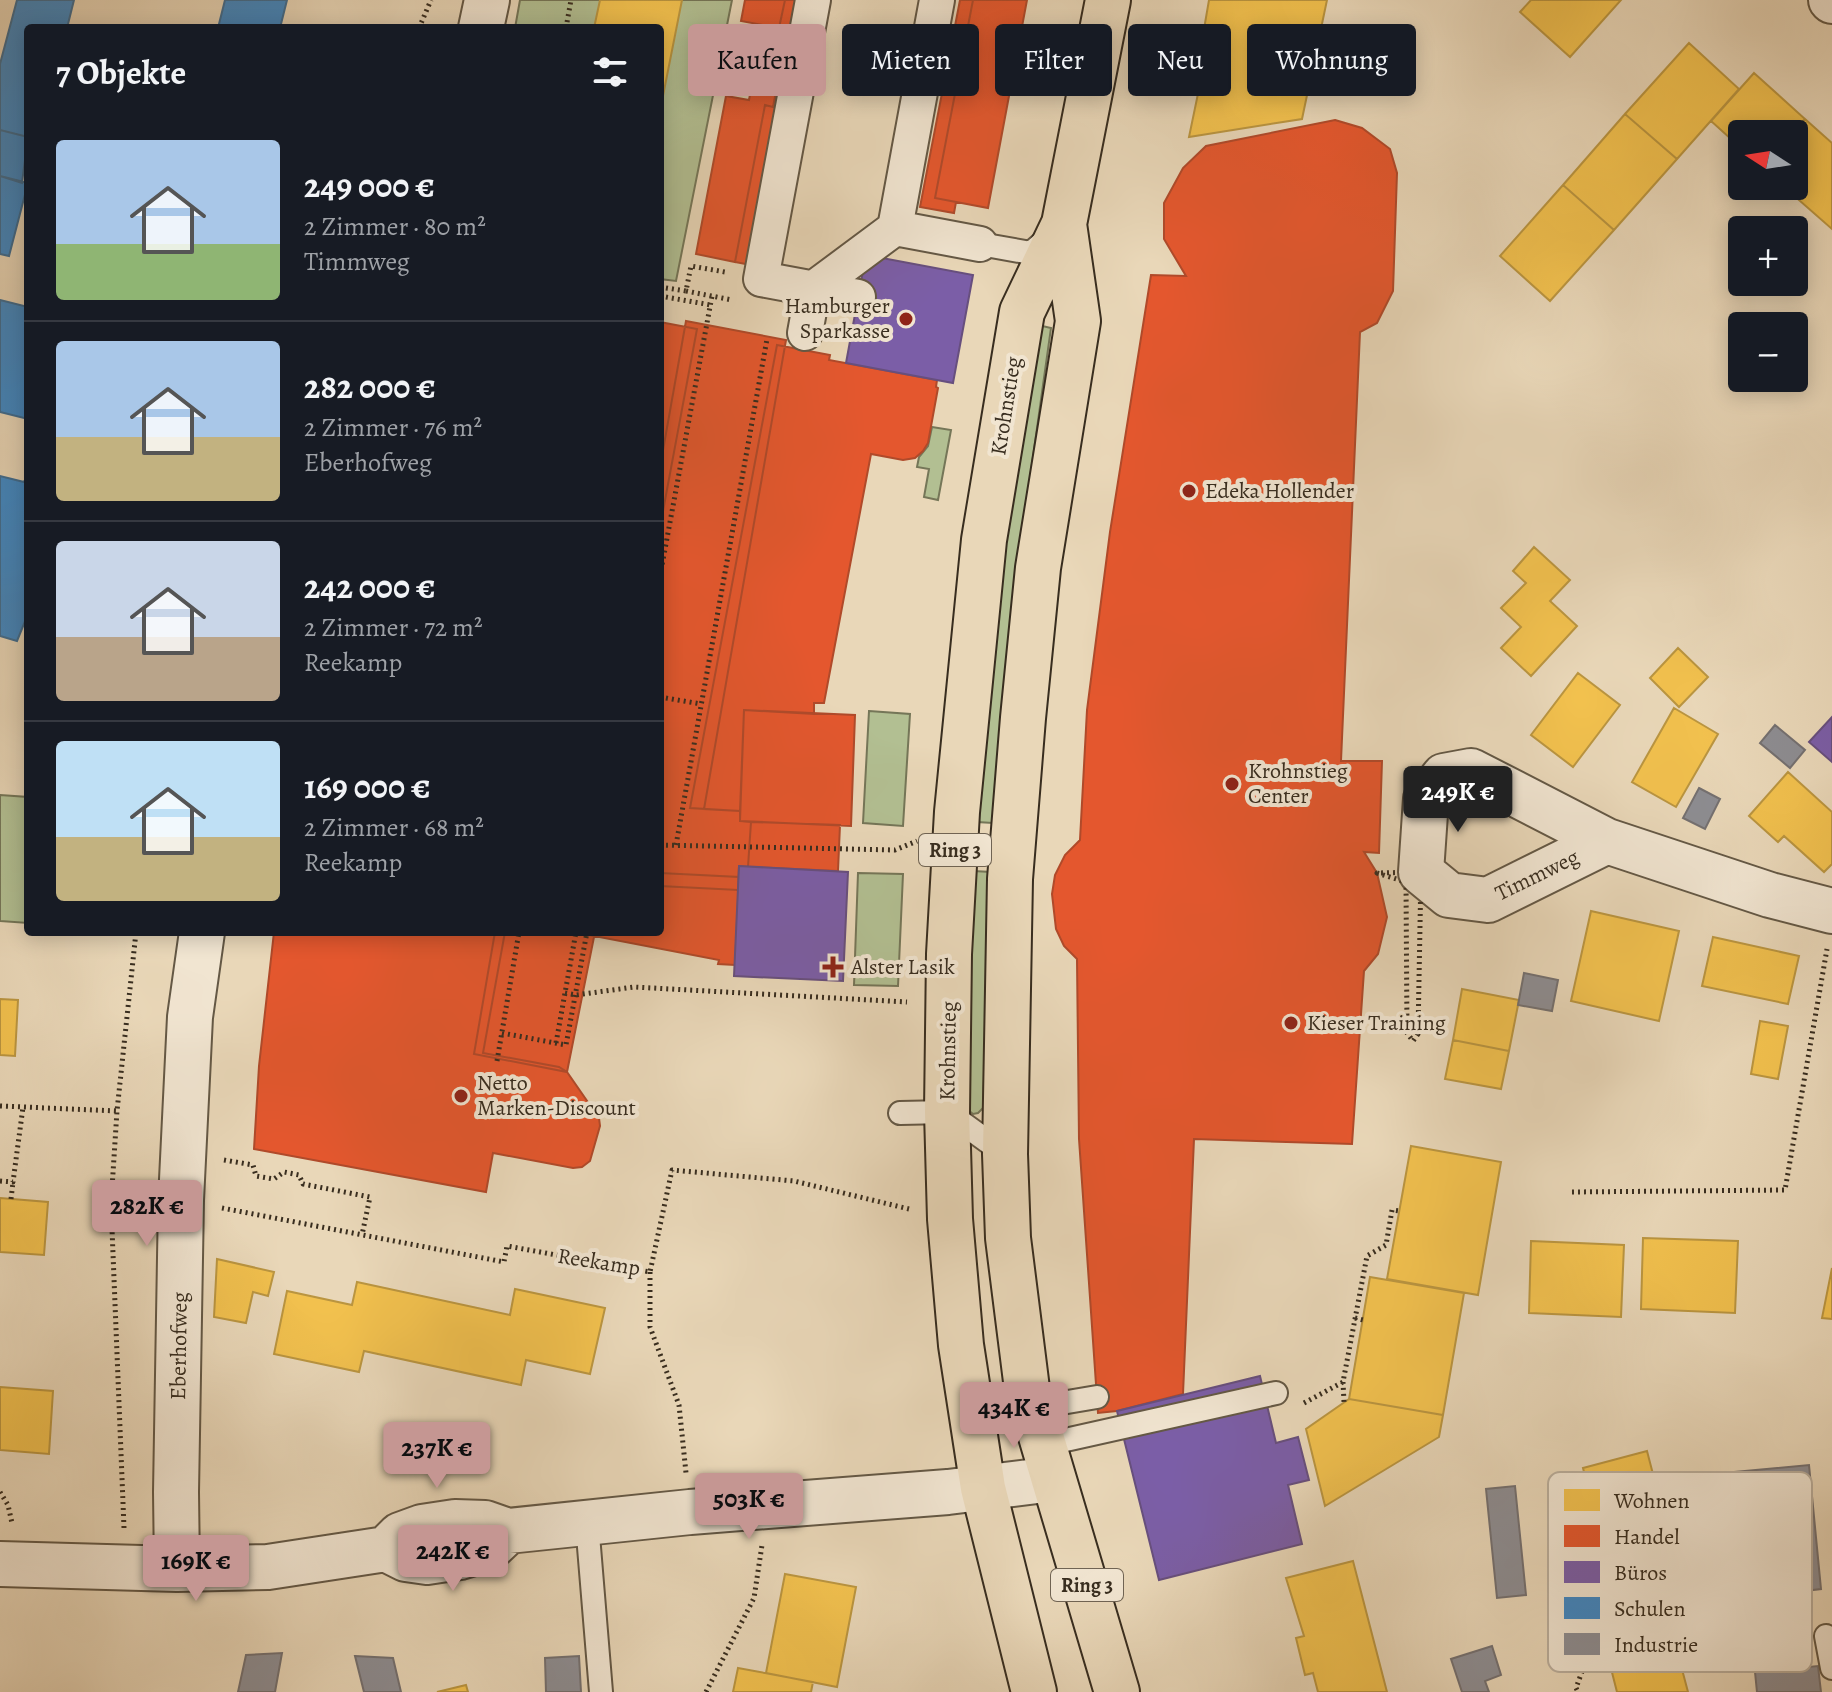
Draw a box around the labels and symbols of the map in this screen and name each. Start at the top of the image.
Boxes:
north arrow [1728,120,1808,200]
place label: Hamburger Sparkasse [784,291,890,346]
marker: Hamburger Sparkasse [897,310,915,328]
street label: Krohnstieg [983,354,1029,458]
place label: Edeka Hollender [1205,476,1354,506]
marker: Edeka Hollender [1180,482,1198,500]
place label: Krohnstieg Center [1248,756,1348,811]
pin: 249K € [1393,766,1523,834]
marker: Krohnstieg Center [1223,775,1241,793]
road number: Ring 3 [919,834,991,866]
street label: Timmweg [1490,842,1584,908]
place label: Alster Lasik [850,952,955,982]
marker: Alster Lasik [822,956,844,978]
street label: Krohnstieg [932,1001,964,1101]
place label: Kieser Training [1307,1008,1446,1038]
marker: Kieser Training [1282,1014,1300,1032]
place label: Netto Marken-Discount [477,1068,636,1123]
marker: Netto Marken-Discount [452,1087,470,1105]
pin: 282K € [82,1180,212,1248]
street label: Reekamp [556,1241,642,1283]
street label: Eberhofweg [163,1292,195,1400]
pin: 434K € [949,1382,1079,1450]
pin: 237K € [372,1422,502,1490]
legend [1548,1472,1812,1672]
pin: 503K € [684,1473,814,1541]
text: Wohnen [1613,1486,1690,1516]
text: Handel [1614,1522,1680,1552]
pin: 242K € [388,1525,518,1593]
pin: 169K € [131,1535,261,1603]
text: Büros [1614,1558,1667,1588]
road number: Ring 3 [1051,1569,1123,1601]
text: Schulen [1614,1594,1685,1624]
text: Industrie [1614,1630,1698,1660]

